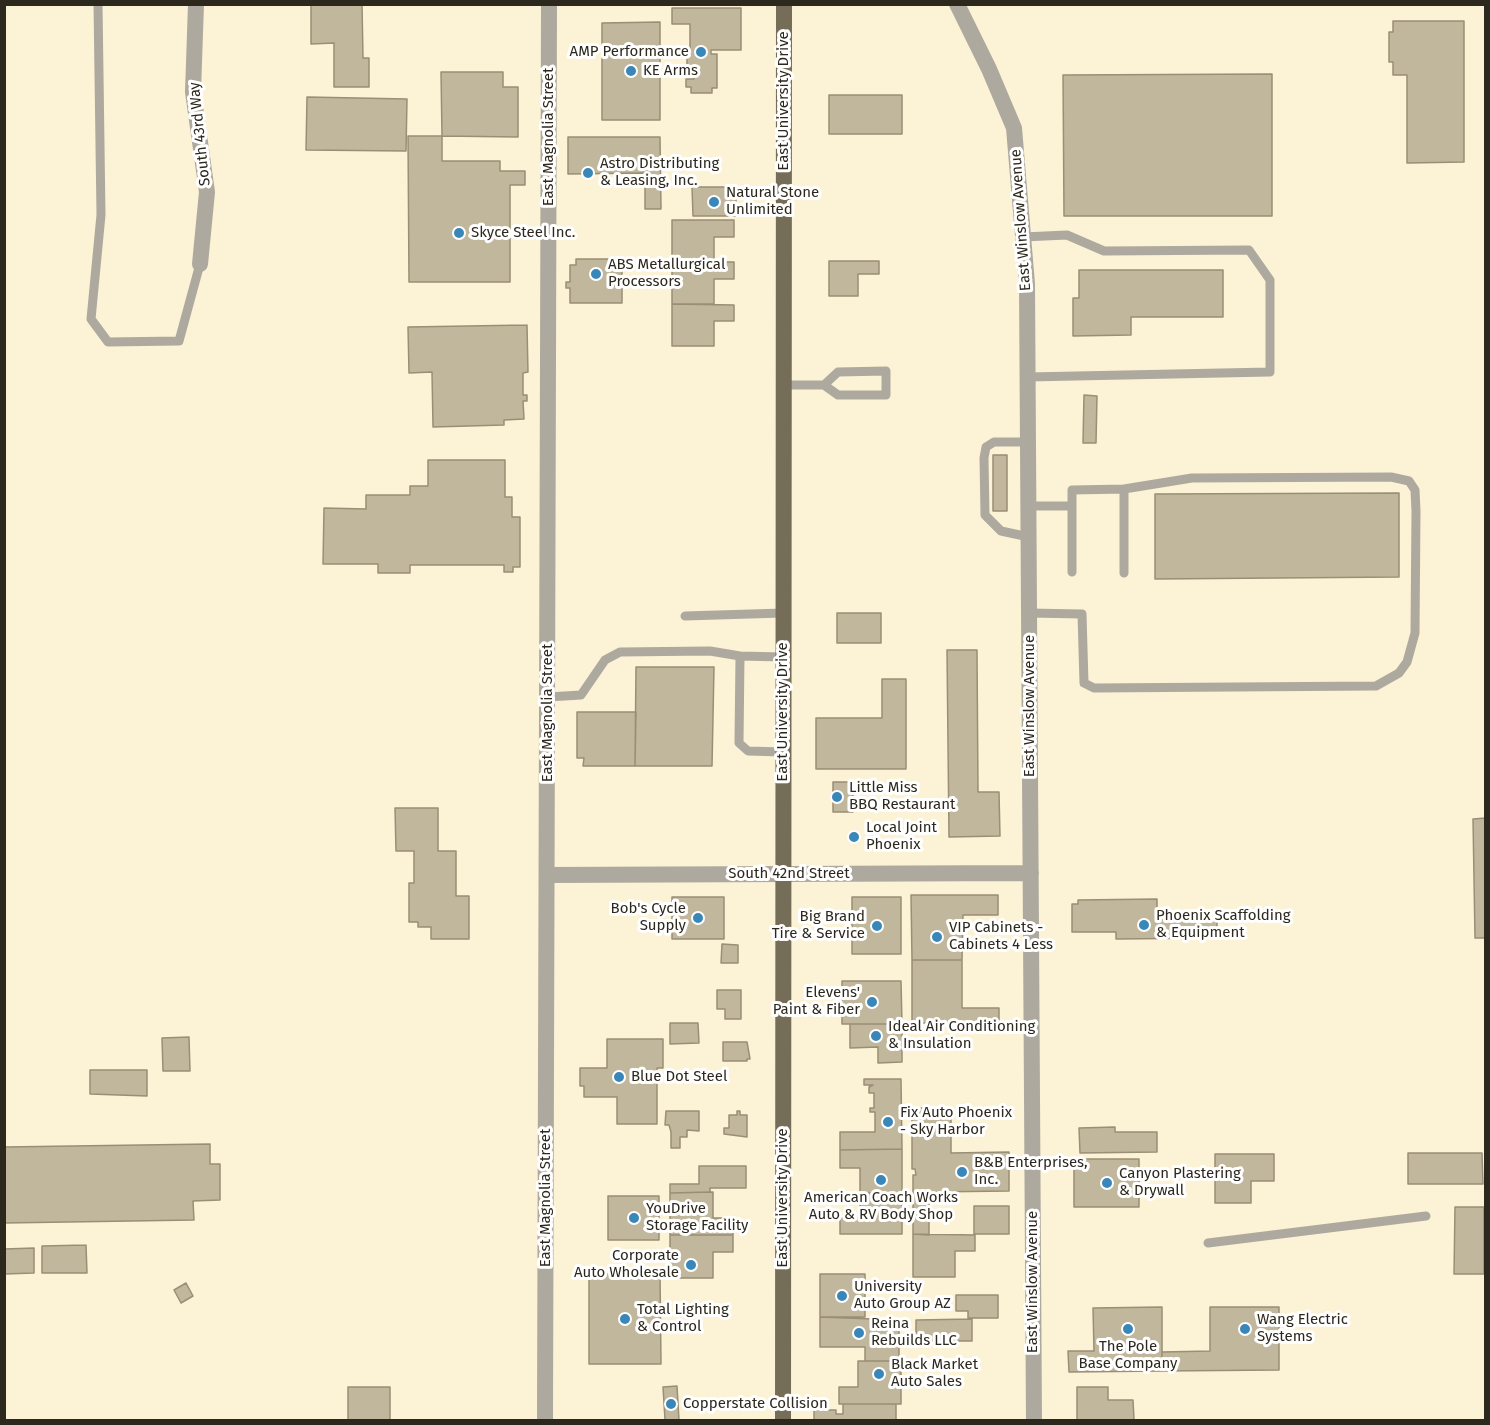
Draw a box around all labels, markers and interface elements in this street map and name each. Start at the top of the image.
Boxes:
street label: East University Drive [775,31,793,171]
place label: AMP Performance [570,43,689,61]
marker: AMP Performance [694,45,708,59]
place label: KE Arms [643,62,698,80]
marker: KE Arms [624,64,638,78]
street label: East Magnolia Street [540,68,558,206]
street label: South 43rd Way [186,81,214,187]
street label: East Winslow Avenue [1007,148,1035,292]
place label: Astro Distributing & Leasing, Inc. [600,155,719,190]
marker: Astro Distributing & Leasing, Inc. [581,166,595,180]
place label: Natural Stone Unlimited [726,184,819,219]
marker: Natural Stone Unlimited [707,195,721,209]
place label: Skyce Steel Inc. [471,224,575,242]
marker: Skyce Steel Inc. [452,226,466,240]
place label: ABS Metallurgical Processors [608,256,725,291]
marker: ABS Metallurgical Processors [589,267,603,281]
street label: East Winslow Avenue [1021,635,1039,777]
street label: East University Drive [774,642,792,782]
street label: East Magnolia Street [539,644,557,782]
place label: Little Miss BBQ Restaurant [849,779,955,814]
marker: Little Miss BBQ Restaurant [830,790,844,804]
place label: Local Joint Phoenix [866,819,937,854]
marker: Local Joint Phoenix [847,830,861,844]
street label: South 42nd Street [728,865,850,883]
place label: Bob's Cycle Supply [611,900,686,935]
place label: Phoenix Scaffolding & Equipment [1156,907,1291,942]
place label: Big Brand Tire & Service [772,908,865,943]
marker: Bob's Cycle Supply [691,911,705,925]
marker: Phoenix Scaffolding & Equipment [1137,918,1151,932]
marker: Big Brand Tire & Service [870,919,884,933]
place label: VIP Cabinets - Cabinets 4 Less [949,919,1053,954]
marker: VIP Cabinets - Cabinets 4 Less [930,930,944,944]
place label: Elevens' Paint & Fiber [773,984,860,1019]
marker: Elevens' Paint & Fiber [865,995,879,1009]
place label: Ideal Air Conditioning & Insulation [888,1018,1035,1053]
marker: Ideal Air Conditioning & Insulation [869,1029,883,1043]
place label: Blue Dot Steel [631,1068,727,1086]
marker: Blue Dot Steel [612,1070,626,1084]
place label: Fix Auto Phoenix - Sky Harbor [900,1104,1012,1139]
marker: Fix Auto Phoenix - Sky Harbor [881,1115,895,1129]
street label: East University Drive [774,1128,792,1268]
street label: East Magnolia Street [537,1129,555,1267]
place label: B&B Enterprises, Inc. [974,1154,1088,1189]
marker: B&B Enterprises, Inc. [955,1165,969,1179]
place label: Canyon Plastering & Drywall [1119,1165,1241,1200]
marker: American Coach Works Auto & RV Body Shop [874,1173,888,1187]
marker: Canyon Plastering & Drywall [1100,1176,1114,1190]
place label: American Coach Works Auto & RV Body Shop [804,1189,958,1224]
place label: YouDrive Storage Facility [646,1200,748,1235]
marker: YouDrive Storage Facility [627,1211,641,1225]
street label: East Winslow Avenue [1024,1211,1042,1353]
place label: Corporate Auto Wholesale [574,1247,679,1282]
marker: Corporate Auto Wholesale [684,1258,698,1272]
place label: University Auto Group AZ [854,1278,951,1313]
marker: University Auto Group AZ [835,1289,849,1303]
place label: Total Lighting & Control [637,1301,729,1336]
place label: Wang Electric Systems [1257,1311,1348,1346]
marker: Total Lighting & Control [618,1312,632,1326]
place label: Reina Rebuilds LLC [871,1315,957,1350]
marker: The Pole Base Company [1121,1322,1135,1336]
marker: Wang Electric Systems [1238,1322,1252,1336]
marker: Reina Rebuilds LLC [852,1326,866,1340]
place label: The Pole Base Company [1079,1338,1177,1373]
place label: Black Market Auto Sales [891,1356,978,1391]
marker: Black Market Auto Sales [872,1367,886,1381]
place label: Copperstate Collision [683,1395,828,1413]
marker: Copperstate Collision [664,1397,678,1411]

